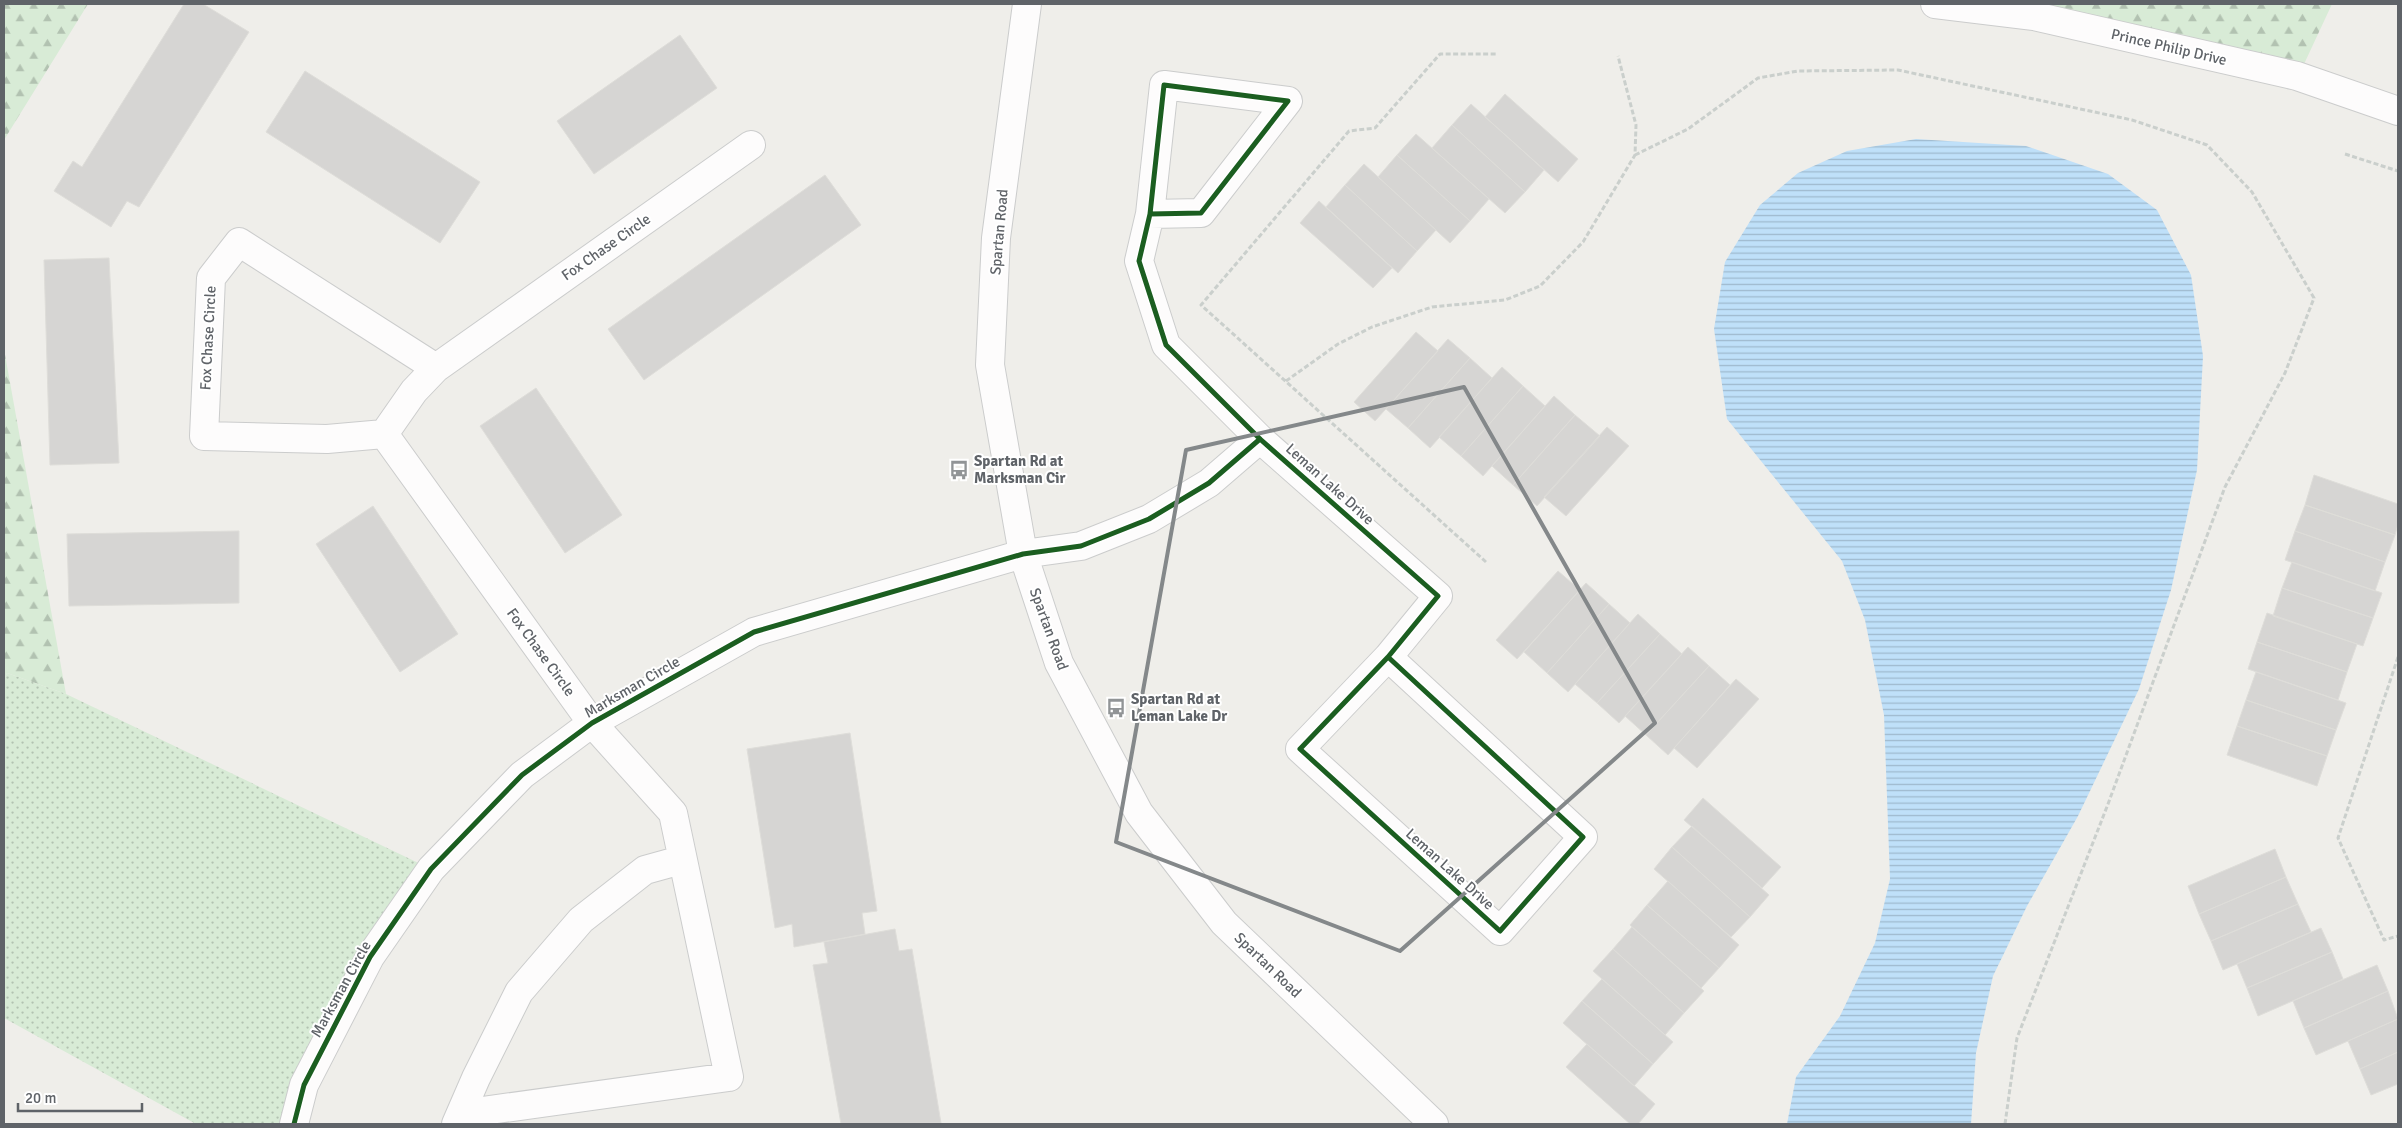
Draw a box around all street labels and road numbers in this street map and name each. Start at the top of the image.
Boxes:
street label: Prince Philip Drive [2109,25,2229,69]
street label: Spartan Road [986,188,1012,276]
street label: Fox Chase Circle [558,210,654,284]
street label: Fox Chase Circle [196,285,220,391]
street label: Leman Lake Drive [1282,440,1378,528]
street label: Spartan Road [1026,585,1072,673]
street label: Fox Chase Circle [503,604,579,700]
street label: Marksman Circle [581,652,683,722]
street label: Leman Lake Drive [1402,825,1498,913]
street label: Spartan Road [1231,929,1305,1001]
street label: Marksman Circle [307,938,375,1040]

